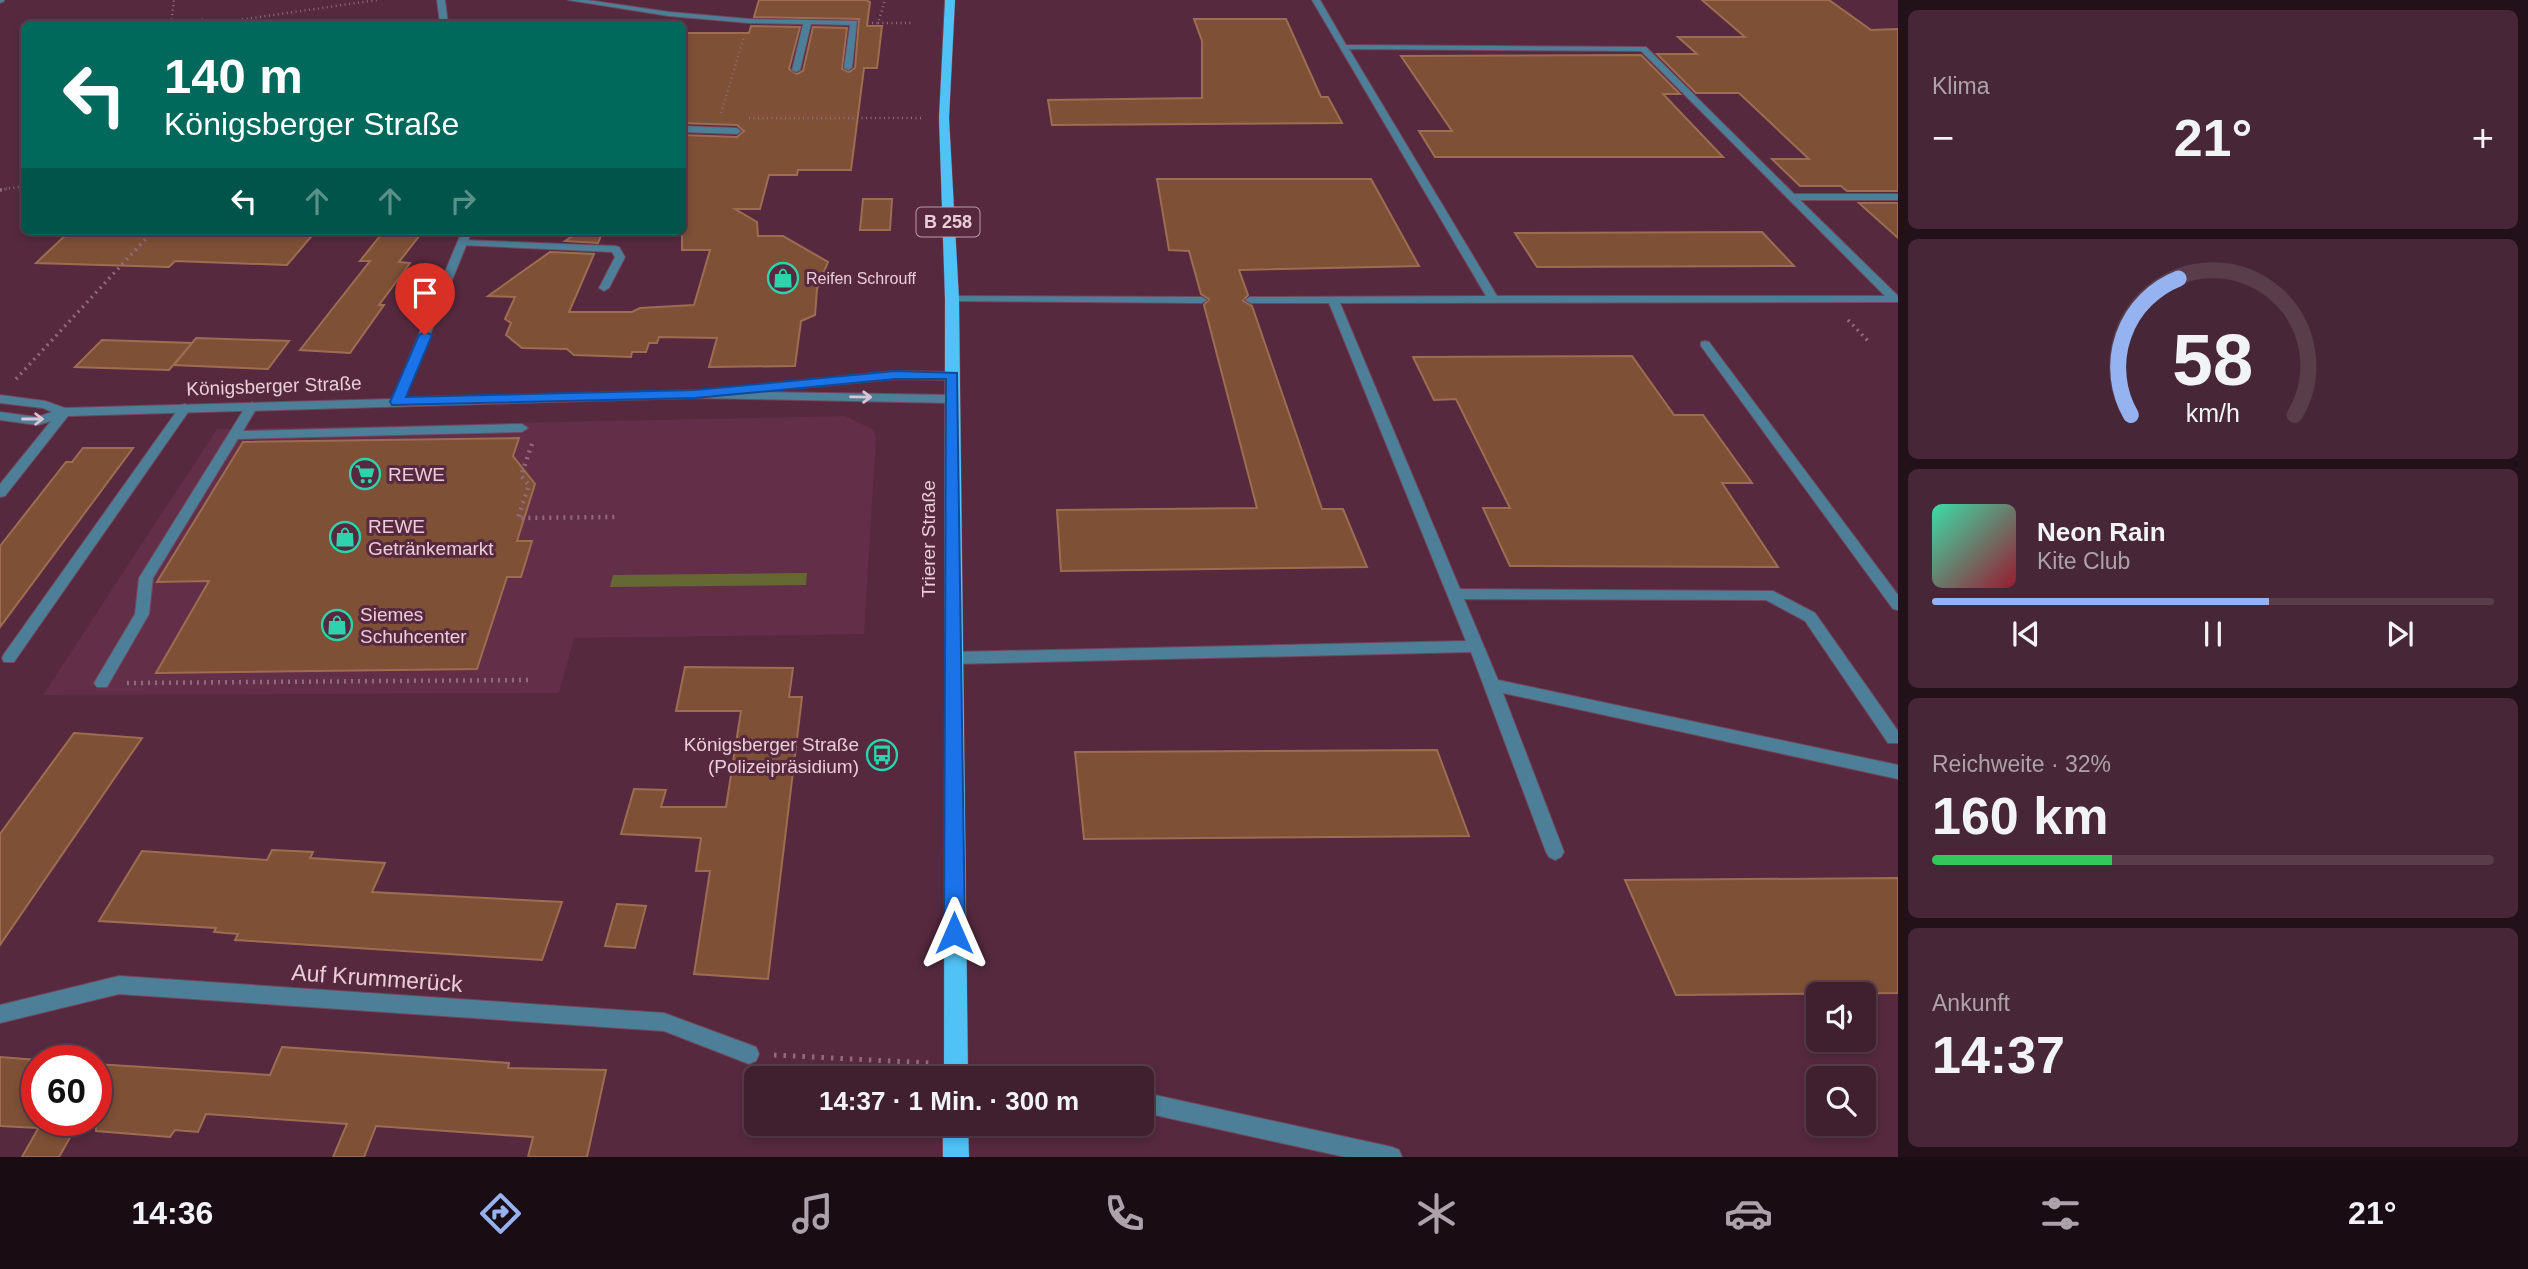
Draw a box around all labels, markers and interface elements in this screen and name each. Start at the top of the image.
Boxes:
icon: left [49,49,140,140]
text: 140 m [164,49,303,103]
text: Klima [1932,73,1990,99]
text: Königsberger Straße [164,106,459,142]
text: 21° [2174,109,2252,167]
text: − [1932,117,1954,159]
text: + [2472,117,2494,159]
icon: left [225,182,263,220]
icon: ahead [298,182,336,220]
icon: ahead [371,182,409,220]
icon: right [444,182,482,220]
road number: B 258 [916,208,979,236]
shop icon: Reifen Schrouff [766,261,800,295]
pin [395,263,455,335]
place label: Reifen Schrouff [806,270,917,287]
icon: arrive [406,274,444,312]
text: 58 [2173,320,2253,401]
street label: Königsberger Straße [186,372,362,400]
one-way arrow [850,391,873,404]
text: km/h [2186,399,2240,427]
one-way arrow [21,412,44,426]
supermarket icon: REWE [348,457,382,491]
place label: REWE [388,464,445,485]
street label: Trierer Straße [918,480,939,598]
place label: REWE Getränkemarkt [368,516,494,559]
text: Neon Rain [2037,517,2166,547]
shop icon: REWE Getränkemarkt [328,520,362,554]
text: Kite Club [2037,548,2130,574]
place label: Siemes Schuhcenter [360,604,467,647]
shop icon: Siemes Schuhcenter [320,608,354,642]
icon: previous [2007,615,2045,653]
icon: pause [2194,615,2232,653]
icon: next [2381,615,2419,653]
place label: Königsberger Straße (Polizeipräsidium) [684,734,859,777]
bus stop icon: Königsberger Straße (Polizeipräsidium) [865,738,899,772]
text: Reichweite · 32% [1932,751,2111,777]
text: 160 km [1932,787,2108,845]
position arrow [917,896,991,970]
street label: Auf Krummerück [291,959,464,997]
map controls [1806,982,1876,1136]
button: sound [1806,982,1876,1052]
text: Ankunft [1932,990,2010,1016]
text: 14:37 [1932,1026,2065,1084]
speed limit sign: 60 [21,1045,112,1136]
button: search [1806,1066,1876,1136]
text: 14:37 · 1 Min. · 300 m [819,1086,1079,1116]
icon: directions [476,1189,525,1238]
icon: music [788,1189,837,1238]
icon: phone [1100,1189,1149,1238]
icon: climate [1412,1189,1461,1238]
icon: car [1724,1189,1773,1238]
icon: filters [2036,1189,2085,1238]
text: 14:36 [131,1195,213,1231]
text: 21° [2348,1195,2397,1231]

